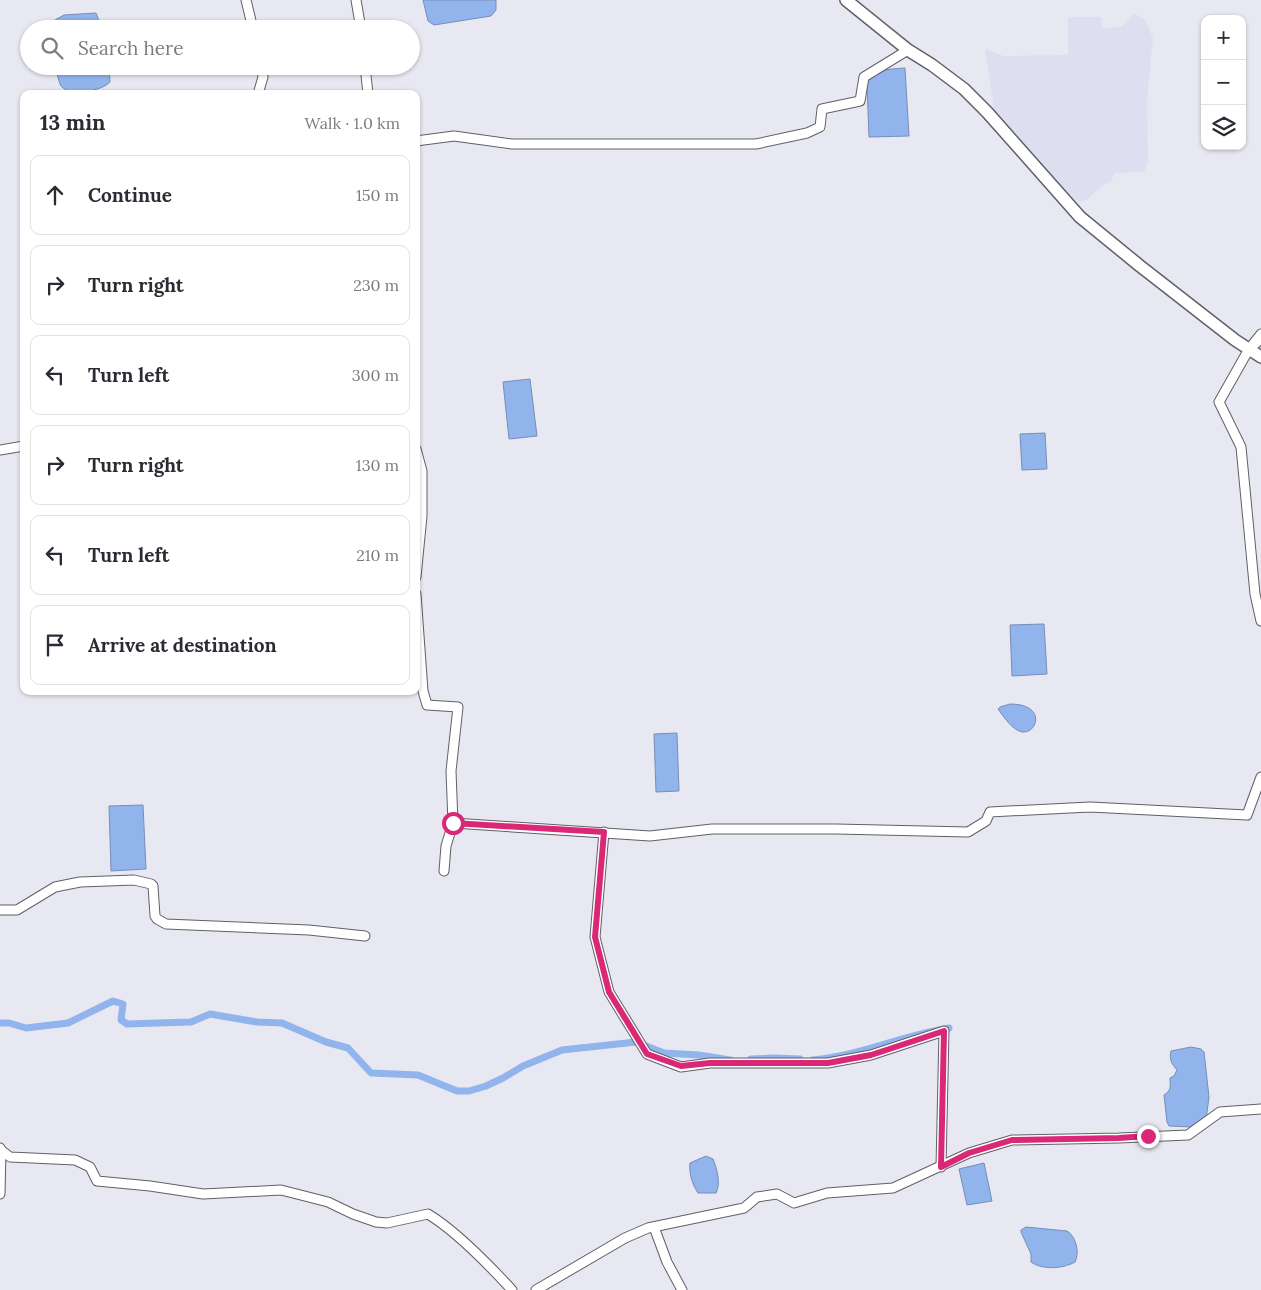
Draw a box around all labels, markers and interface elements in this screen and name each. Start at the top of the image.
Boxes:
map controls [1201,15,1246,150]
button: + [1201,15,1246,60]
search box [20,20,420,75]
icon: search [38,34,66,62]
text: Search here [78,36,184,60]
button: − [1201,60,1246,105]
button: layers [1201,105,1246,150]
text: 13 min [40,109,105,136]
text: Walk · 1.0 km [305,113,400,133]
icon: ahead [41,181,69,209]
text: Continue [88,183,172,207]
text: 150 m [356,185,399,205]
icon: right [41,271,69,299]
text: Turn right [88,273,184,297]
text: 230 m [353,275,399,295]
icon: left [41,361,69,389]
text: Turn left [88,363,169,387]
text: 300 m [352,365,399,385]
icon: right [41,451,69,479]
text: Turn right [88,453,184,477]
text: 130 m [356,455,399,475]
icon: left [41,541,69,569]
text: Turn left [88,543,169,567]
text: 210 m [356,545,399,565]
icon: arrive [41,631,69,659]
text: Arrive at destination [88,633,277,657]
route start [442,812,465,835]
route end [1137,1125,1160,1148]

